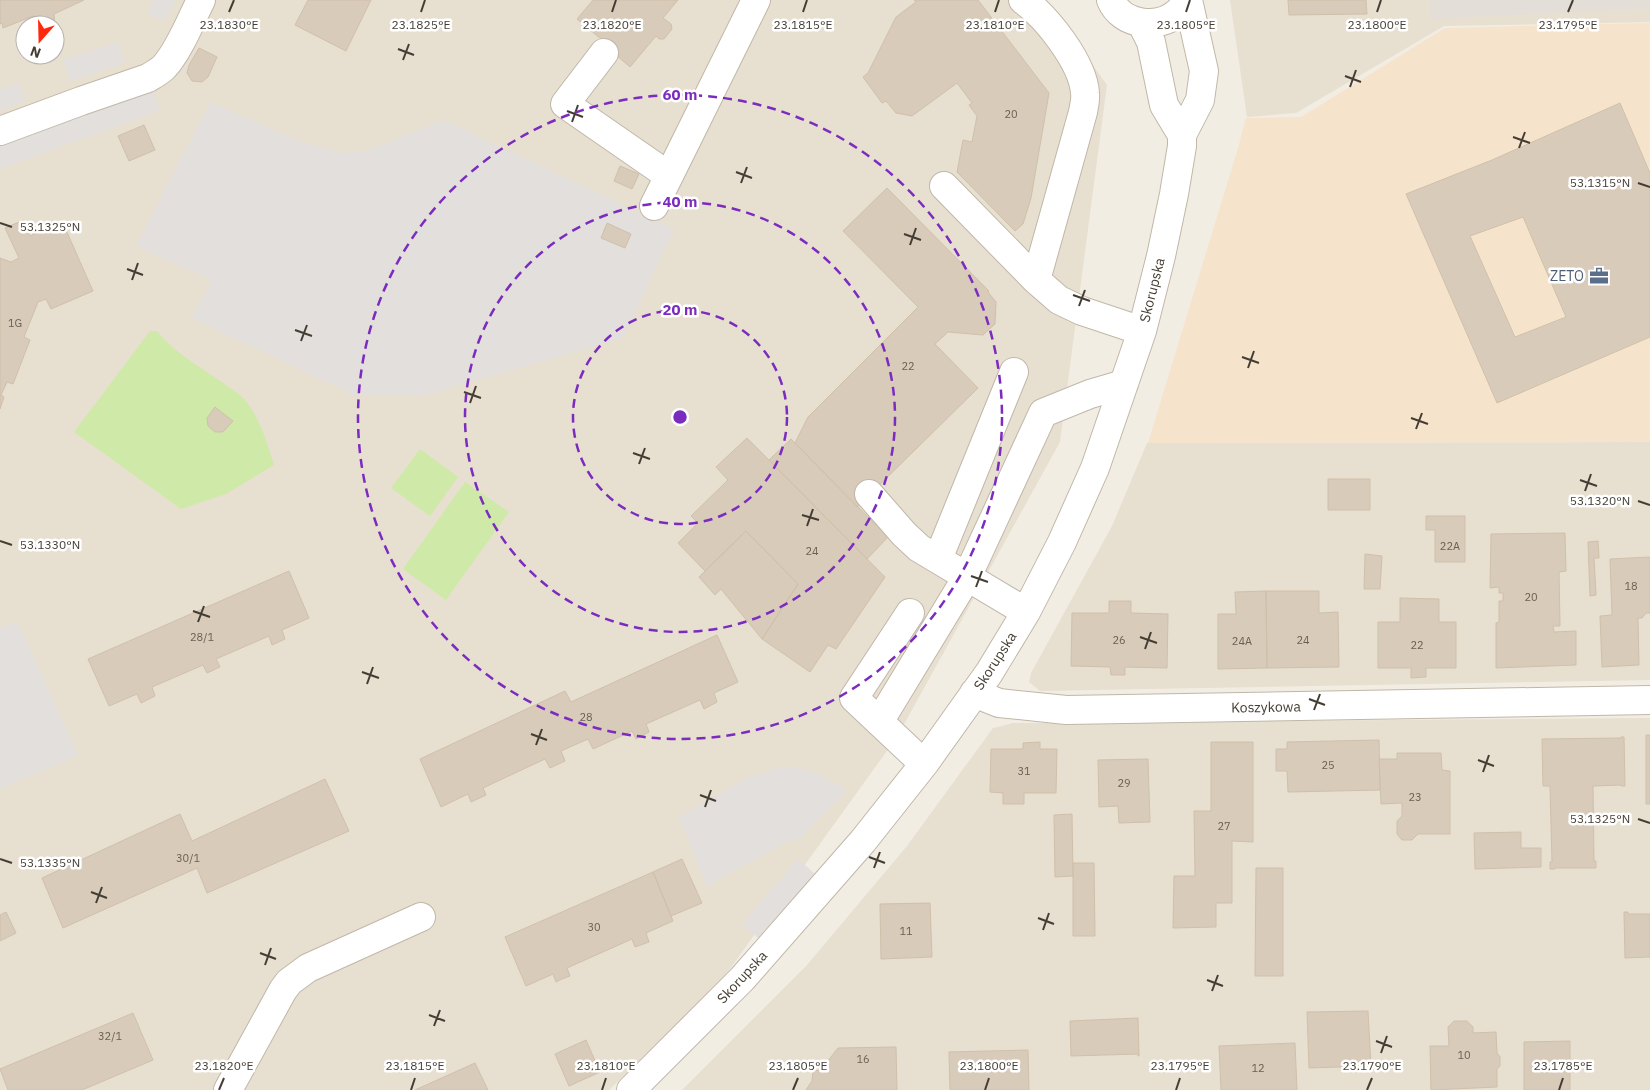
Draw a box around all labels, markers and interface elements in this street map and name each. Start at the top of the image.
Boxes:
north arrow [15,15,65,65]
text: 23.1830°E [199,17,259,32]
text: 23.1825°E [391,17,451,32]
text: 23.1820°E [582,17,642,32]
text: 23.1815°E [773,17,833,32]
text: 23.1810°E [965,17,1025,32]
text: 23.1805°E [1156,17,1216,32]
text: 23.1800°E [1347,17,1407,32]
text: 23.1795°E [1538,17,1598,32]
text: N [28,42,43,62]
text: 60 m [663,85,697,104]
house number: 20 [1004,107,1018,121]
text: 53.1315°N [1570,175,1630,190]
text: 40 m [663,192,697,211]
text: 53.1325°N [20,219,80,234]
street label: Skorupska [1135,255,1169,324]
office icon: ZETO [1588,265,1610,287]
place label: ZETO [1550,267,1584,285]
text: 20 m [663,300,697,319]
house number: 1G [8,316,22,330]
house number: 22 [901,359,915,373]
centre of rings [671,408,689,426]
text: 53.1320°N [1570,493,1630,508]
text: 53.1330°N [20,537,80,552]
house number: 22A [1440,539,1460,553]
house number: 24 [805,544,819,558]
house number: 18 [1624,579,1638,593]
house number: 20 [1524,590,1538,604]
street label: Skorupska [969,628,1021,694]
house number: 28/1 [190,630,214,644]
house number: 26 [1112,633,1126,647]
house number: 24 [1296,633,1310,647]
house number: 24A [1232,634,1252,648]
house number: 22 [1410,638,1424,652]
street label: Koszykowa [1231,697,1301,717]
house number: 28 [579,710,593,724]
house number: 25 [1321,758,1335,772]
house number: 31 [1017,764,1031,778]
house number: 29 [1117,776,1131,790]
house number: 23 [1408,790,1422,804]
text: 53.1325°N [1570,811,1630,826]
house number: 27 [1217,819,1231,833]
house number: 30/1 [176,851,200,865]
text: 53.1335°N [20,855,80,870]
house number: 30 [587,920,601,934]
house number: 11 [899,924,913,938]
street label: Skorupska [713,946,771,1007]
house number: 32/1 [98,1029,122,1043]
house number: 10 [1457,1048,1471,1062]
house number: 16 [856,1052,870,1066]
text: 23.1820°E [194,1058,254,1073]
text: 23.1815°E [385,1058,445,1073]
text: 23.1810°E [576,1058,636,1073]
text: 23.1805°E [768,1058,828,1073]
text: 23.1800°E [959,1058,1019,1073]
text: 23.1795°E [1150,1058,1210,1073]
text: 23.1790°E [1342,1058,1402,1073]
text: 23.1785°E [1533,1058,1593,1073]
house number: 12 [1251,1061,1265,1075]

